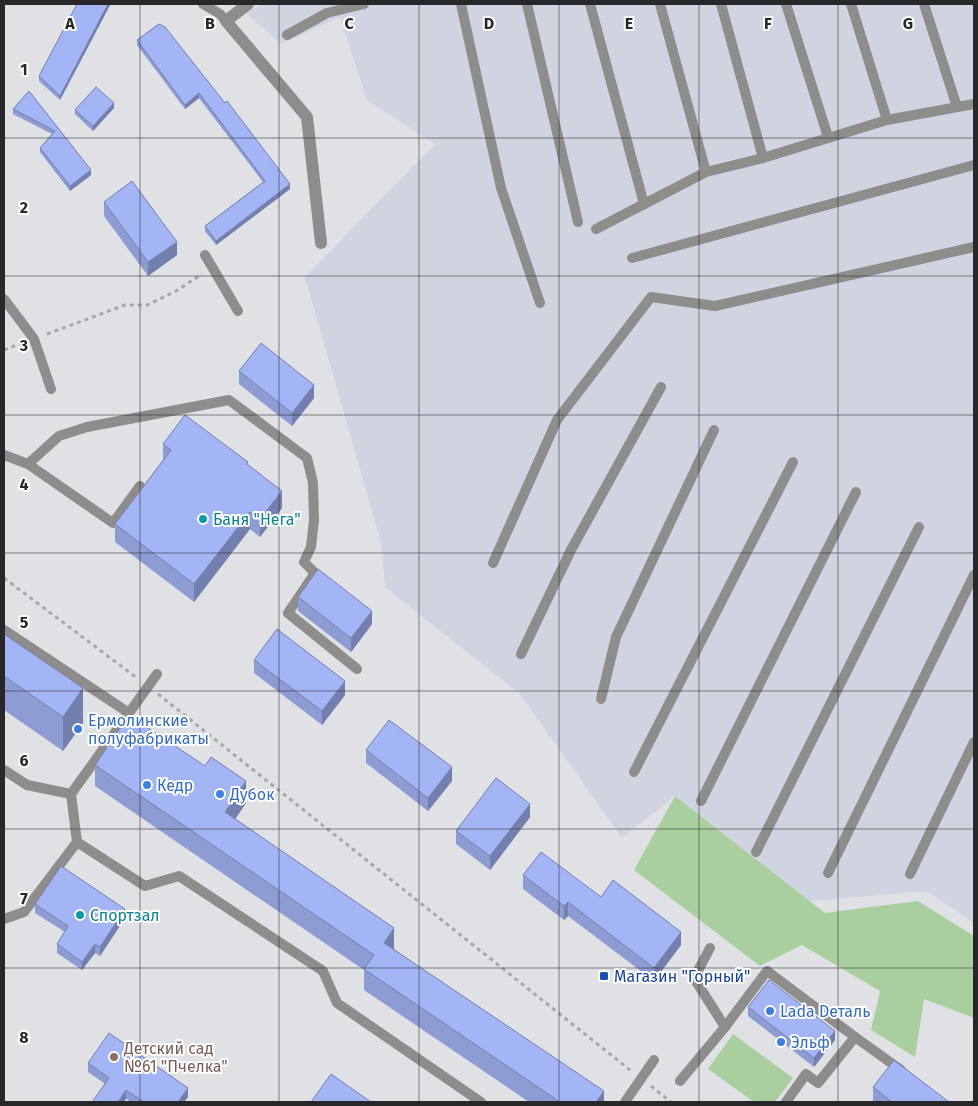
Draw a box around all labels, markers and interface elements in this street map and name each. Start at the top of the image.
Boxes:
text: A [64,14,75,33]
text: B [205,14,215,33]
text: C [344,14,354,33]
text: D [484,14,494,33]
text: E [625,14,633,33]
text: F [764,14,772,33]
text: G [903,14,913,33]
text: 1 [20,60,28,79]
text: 2 [20,198,28,217]
text: 3 [19,336,28,355]
text: 4 [19,475,29,494]
place label: Баня "Нега" [213,510,301,529]
marker: Баня "Нега" [197,513,209,525]
text: 5 [20,613,29,632]
place label: Ермолинские полуфабрикаты [88,711,209,748]
marker: Ермолинские полуфабрикаты [72,723,84,735]
text: 6 [19,751,29,770]
place label: Кедр [157,776,193,795]
marker: Кедр [141,779,153,791]
place label: Дубок [229,785,275,804]
marker: Дубок [214,788,226,800]
text: 7 [20,889,28,908]
place label: Спортзал [90,906,160,925]
marker: Спортзал [74,909,86,921]
place label: Магазин "Горный" [614,967,750,986]
marker: Магазин "Горный" [598,970,610,982]
place label: Lada Dеталь [780,1002,870,1021]
marker: Lada Dеталь [764,1005,776,1017]
text: 8 [19,1028,29,1047]
place label: Эльф [791,1033,830,1052]
marker: Эльф [775,1036,787,1048]
place label: Детский сад №61 "Пчелка" [123,1039,228,1076]
marker: Детский сад №61 "Пчелка" [108,1051,120,1063]

